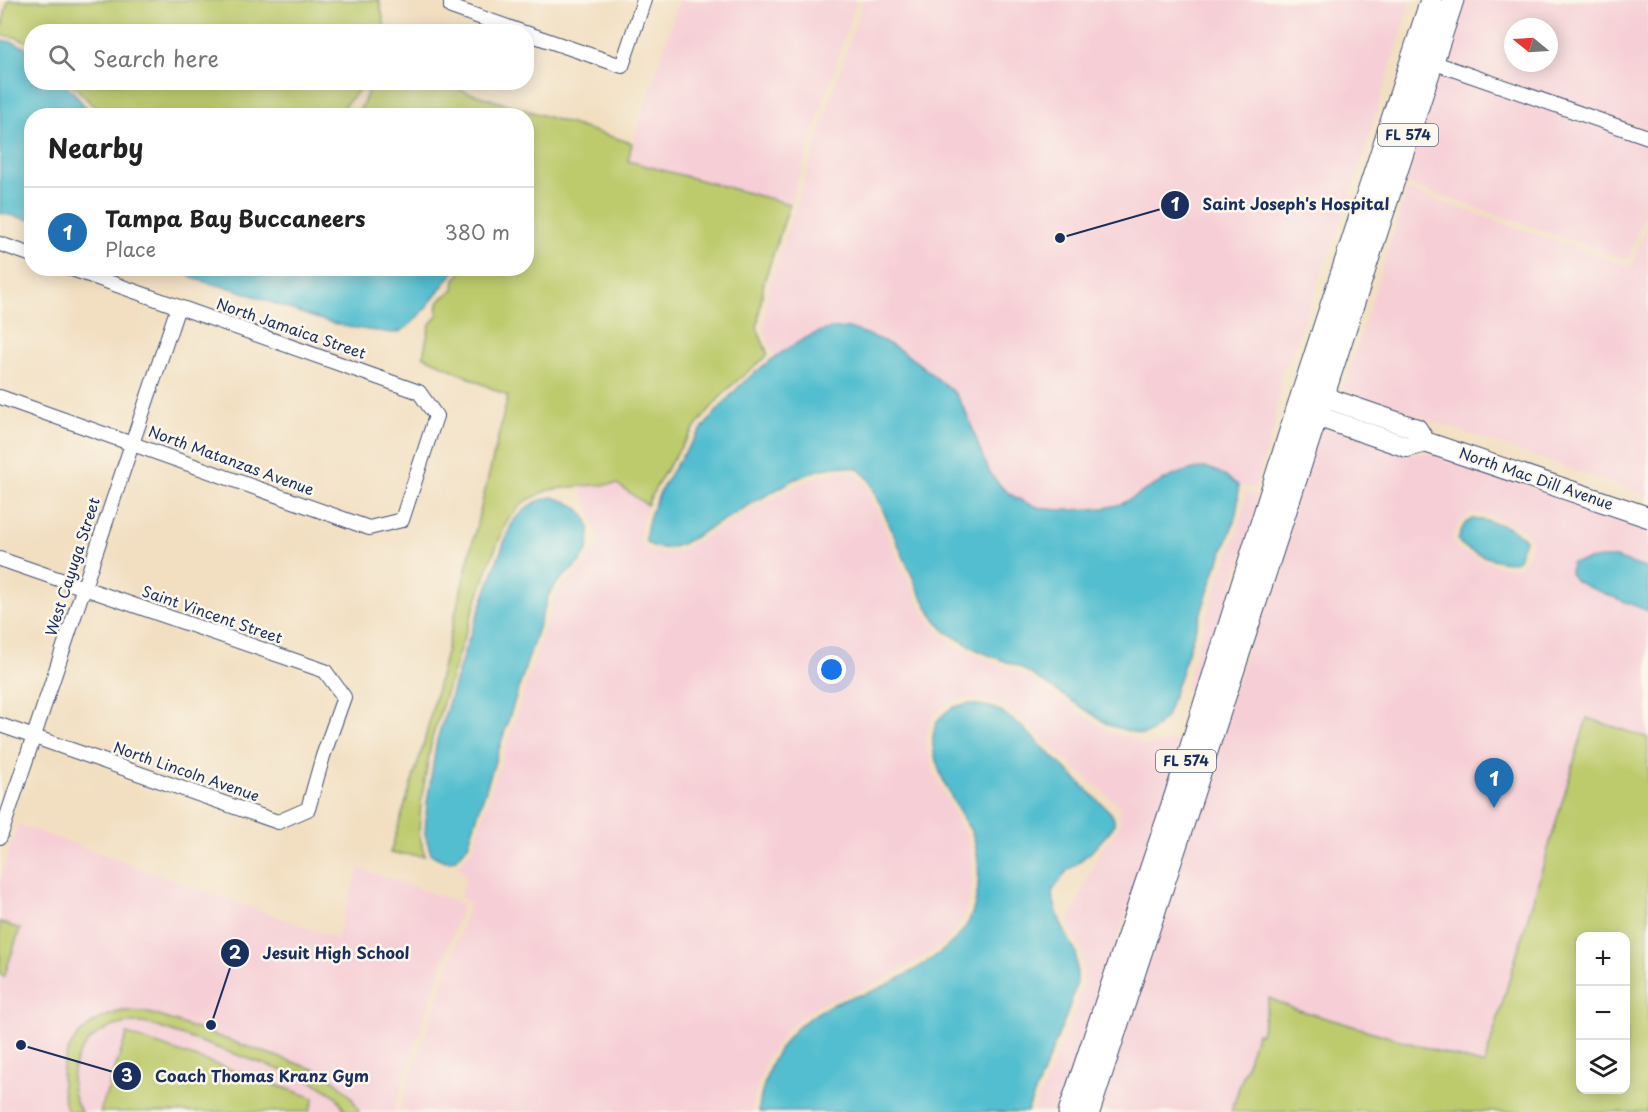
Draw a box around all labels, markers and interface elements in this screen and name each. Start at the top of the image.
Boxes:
north arrow [1504,18,1558,72]
search box [24,24,534,90]
icon: search [45,41,78,74]
text: Search here [93,41,219,74]
road number: FL 574 [1378,124,1438,146]
text: Nearby [48,128,143,167]
callout: Saint Joseph's Hospital [1160,188,1402,222]
text: 1 [1171,190,1180,217]
text: Saint Joseph's Hospital [1203,191,1390,215]
text: Tampa Bay Buccaneers [105,201,365,234]
text: 1 [63,217,72,247]
text: 380 m [444,217,510,247]
text: Place [105,234,156,264]
street label: North Jamaica Street [214,291,369,364]
street label: North Matanzas Avenue [146,419,318,500]
street label: North Mac Dill Avenue [1456,440,1617,515]
street label: West Cayuga Street [38,494,105,639]
street label: Saint Vincent Street [139,579,286,648]
your location [817,655,846,684]
street label: North Lincoln Avenue [111,735,262,806]
road number: FL 574 [1156,750,1216,772]
pin: 1 [1474,758,1514,808]
map controls [1576,932,1630,1094]
button: + [1576,932,1630,986]
callout: Jesuit High School [220,936,422,970]
text: 2 [229,938,242,965]
text: Jesuit High School [263,940,410,964]
button: − [1576,986,1630,1040]
button: layers [1576,1040,1630,1094]
callout: Coach Thomas Kranz Gym [112,1059,381,1093]
text: 3 [121,1061,133,1088]
text: Coach Thomas Kranz Gym [155,1063,369,1087]

